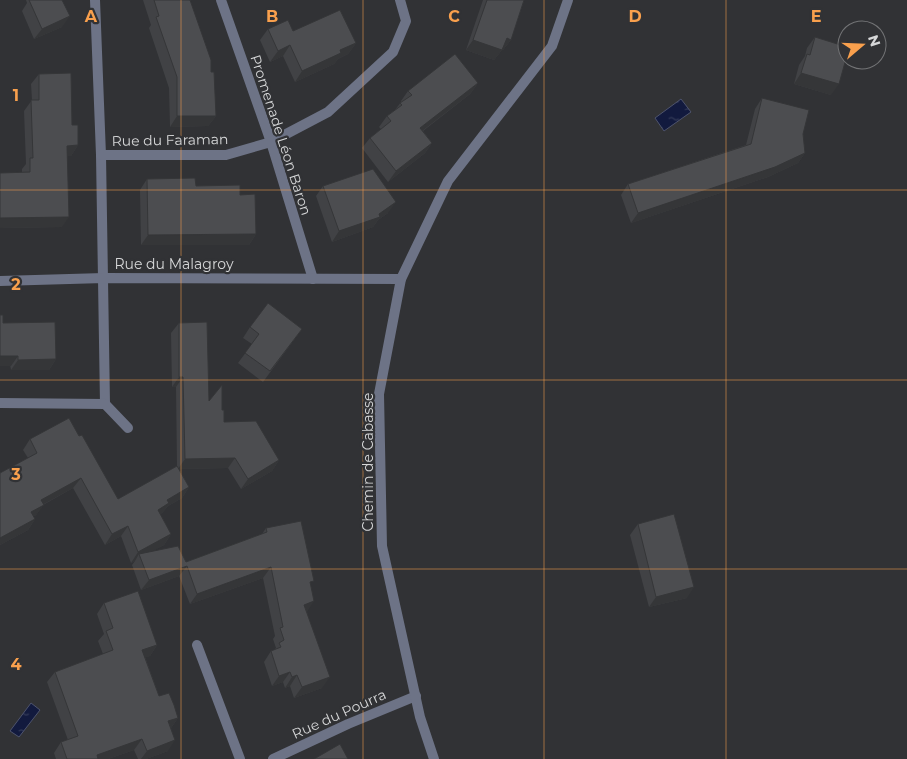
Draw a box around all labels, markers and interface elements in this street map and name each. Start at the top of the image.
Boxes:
text: A [84,7,98,26]
text: B [266,7,278,26]
text: C [448,7,460,26]
text: D [628,7,642,26]
text: E [811,7,821,26]
north arrow [837,20,887,70]
text: N [864,32,885,49]
street label: Promenade Léon Baron [247,53,315,217]
text: 1 [13,86,19,105]
street label: Rue du Faraman [111,130,229,150]
street label: Rue du Malagroy [114,255,234,273]
text: 2 [11,275,21,294]
street label: Chemin de Cabasse [359,392,377,532]
text: 3 [10,465,21,484]
text: 4 [10,655,22,674]
street label: Rue du Pourra [289,685,389,743]

